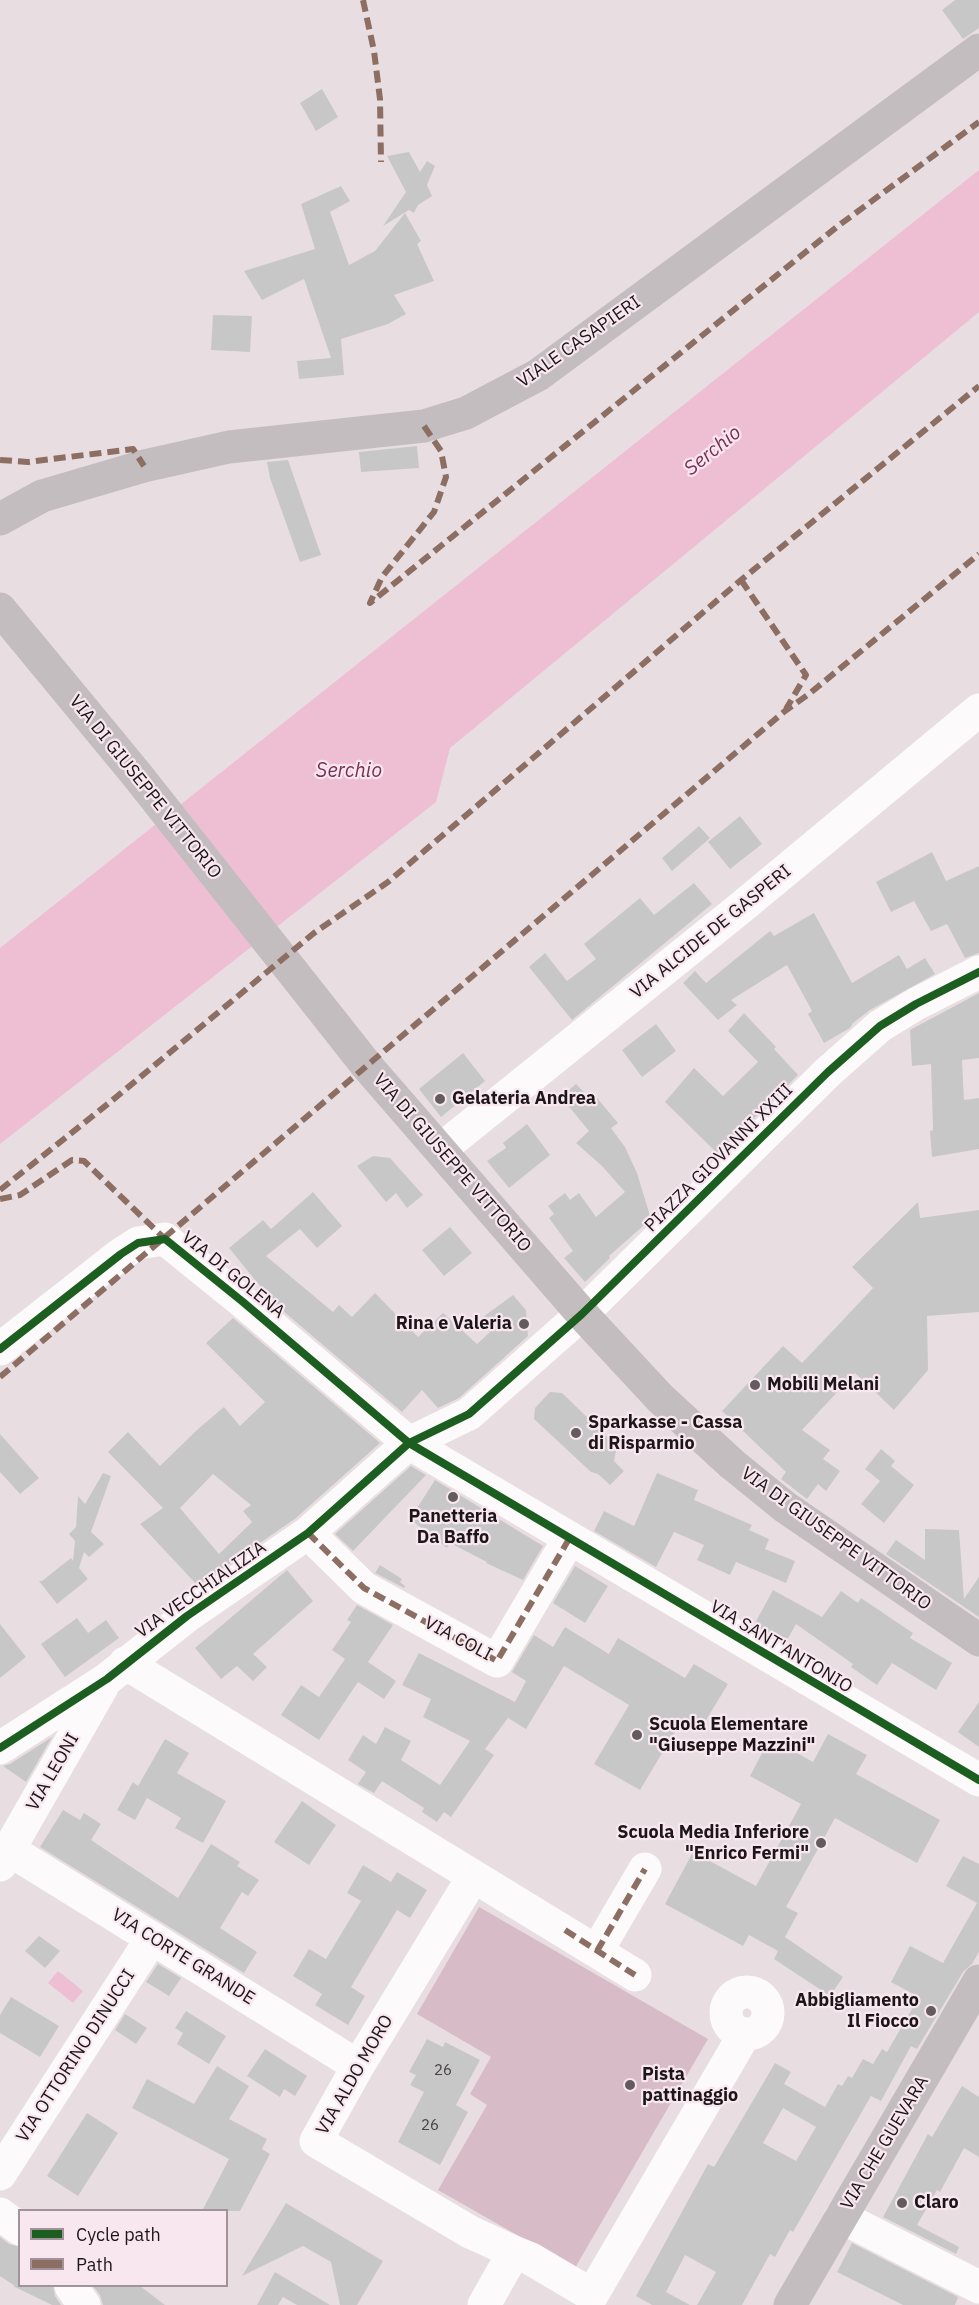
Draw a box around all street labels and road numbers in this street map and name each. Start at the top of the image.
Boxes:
street label: VIALE CASAPIERI [513,291,645,393]
street label: VIA DI GIUSEPPE VITTORIO [64,691,226,883]
street label: VIA ALCIDE DE GASPERI [626,860,796,1004]
street label: VIA DI GIUSEPPE VITTORIO [368,1069,536,1257]
street label: PIAZZA GIOVANNI XXIII [640,1079,798,1237]
street label: VIA DI GOLENA [177,1227,289,1323]
street label: VIA DI GIUSEPPE VITTORIO [737,1463,935,1615]
street label: VIA VECCHIALIZIA [132,1537,270,1643]
street label: VIA SANT'ANTONIO [706,1596,856,1698]
street label: VIA COLI [420,1612,496,1666]
street label: VIA LEONI [22,1729,84,1815]
street label: VIA CORTE GRANDE [107,1904,259,2010]
street label: VIA OTTORINO DINUCCI [12,1966,140,2146]
street label: VIA ALDO MORO [312,2011,398,2139]
street label: VIA CHE GUEVARA [836,2072,934,2214]

